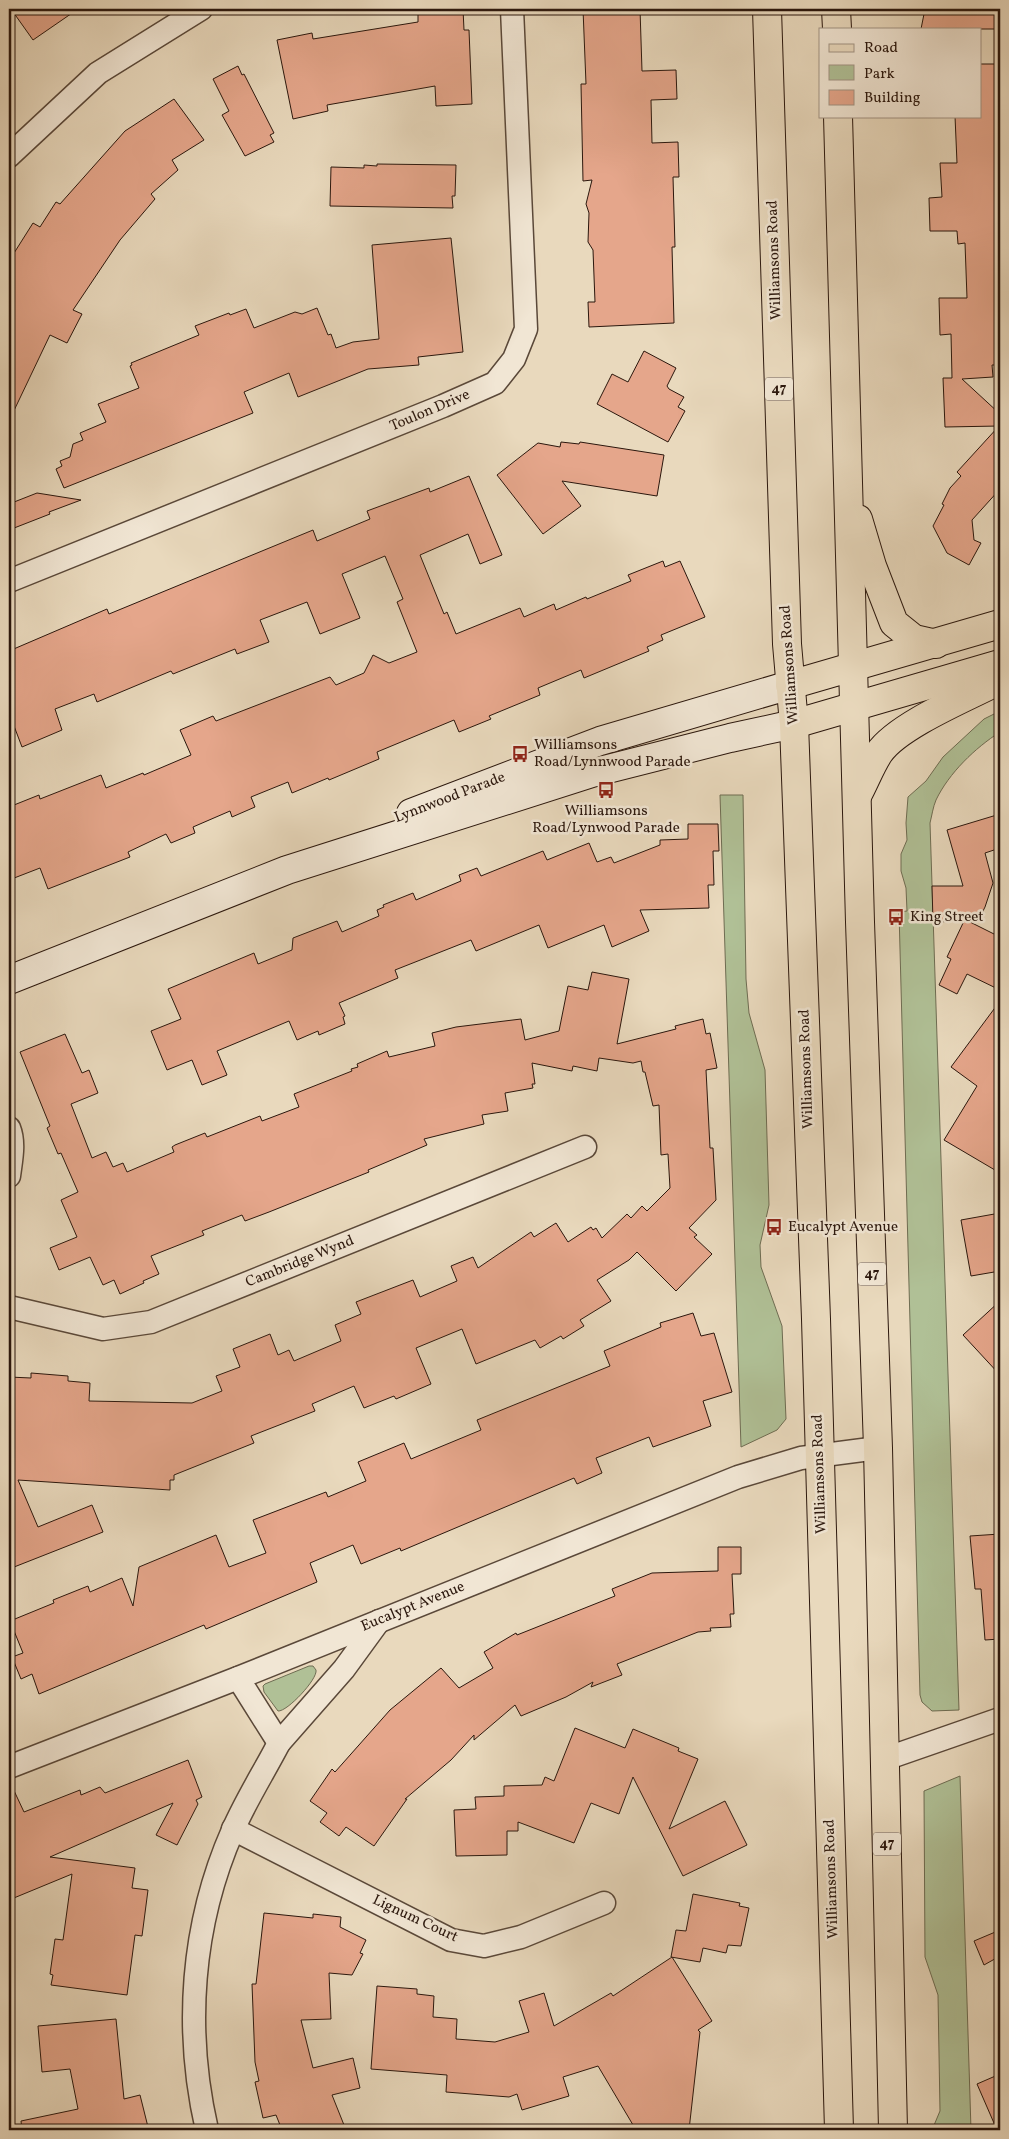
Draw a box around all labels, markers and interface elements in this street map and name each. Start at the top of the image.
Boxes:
legend [819,28,982,118]
text: Road [864,38,898,59]
text: Park [864,64,895,85]
text: Building [864,88,921,109]
street label: Williamsons Road [762,200,788,320]
road number: 47 [765,378,793,400]
street label: Toulon Drive [387,385,473,437]
street label: Williamsons Road [775,604,805,726]
place label: Williamsons Road/Lynnwood Parade [534,735,691,773]
bus stop icon: Williamsons Road/Lynnwood Parade [510,744,530,764]
street label: Lynnwood Parade [392,767,508,829]
bus stop icon: Williamsons Road/Lynwood Parade [596,780,616,800]
place label: Williamsons Road/Lynwood Parade [532,801,680,839]
bus stop icon: King Street [886,907,906,927]
place label: King Street [910,907,984,928]
street label: Williamsons Road [794,1009,820,1129]
bus stop icon: Eucalypt Avenue [764,1217,784,1237]
place label: Eucalypt Avenue [788,1217,898,1238]
street label: Cambridge Wynd [243,1231,357,1293]
road number: 47 [858,1262,886,1286]
street label: Williamsons Road [807,1414,833,1534]
street label: Eucalypt Avenue [358,1577,468,1637]
street label: Williamsons Road [819,1819,845,1939]
road number: 47 [873,1832,901,1856]
street label: Lignum Court [369,1890,461,1948]

